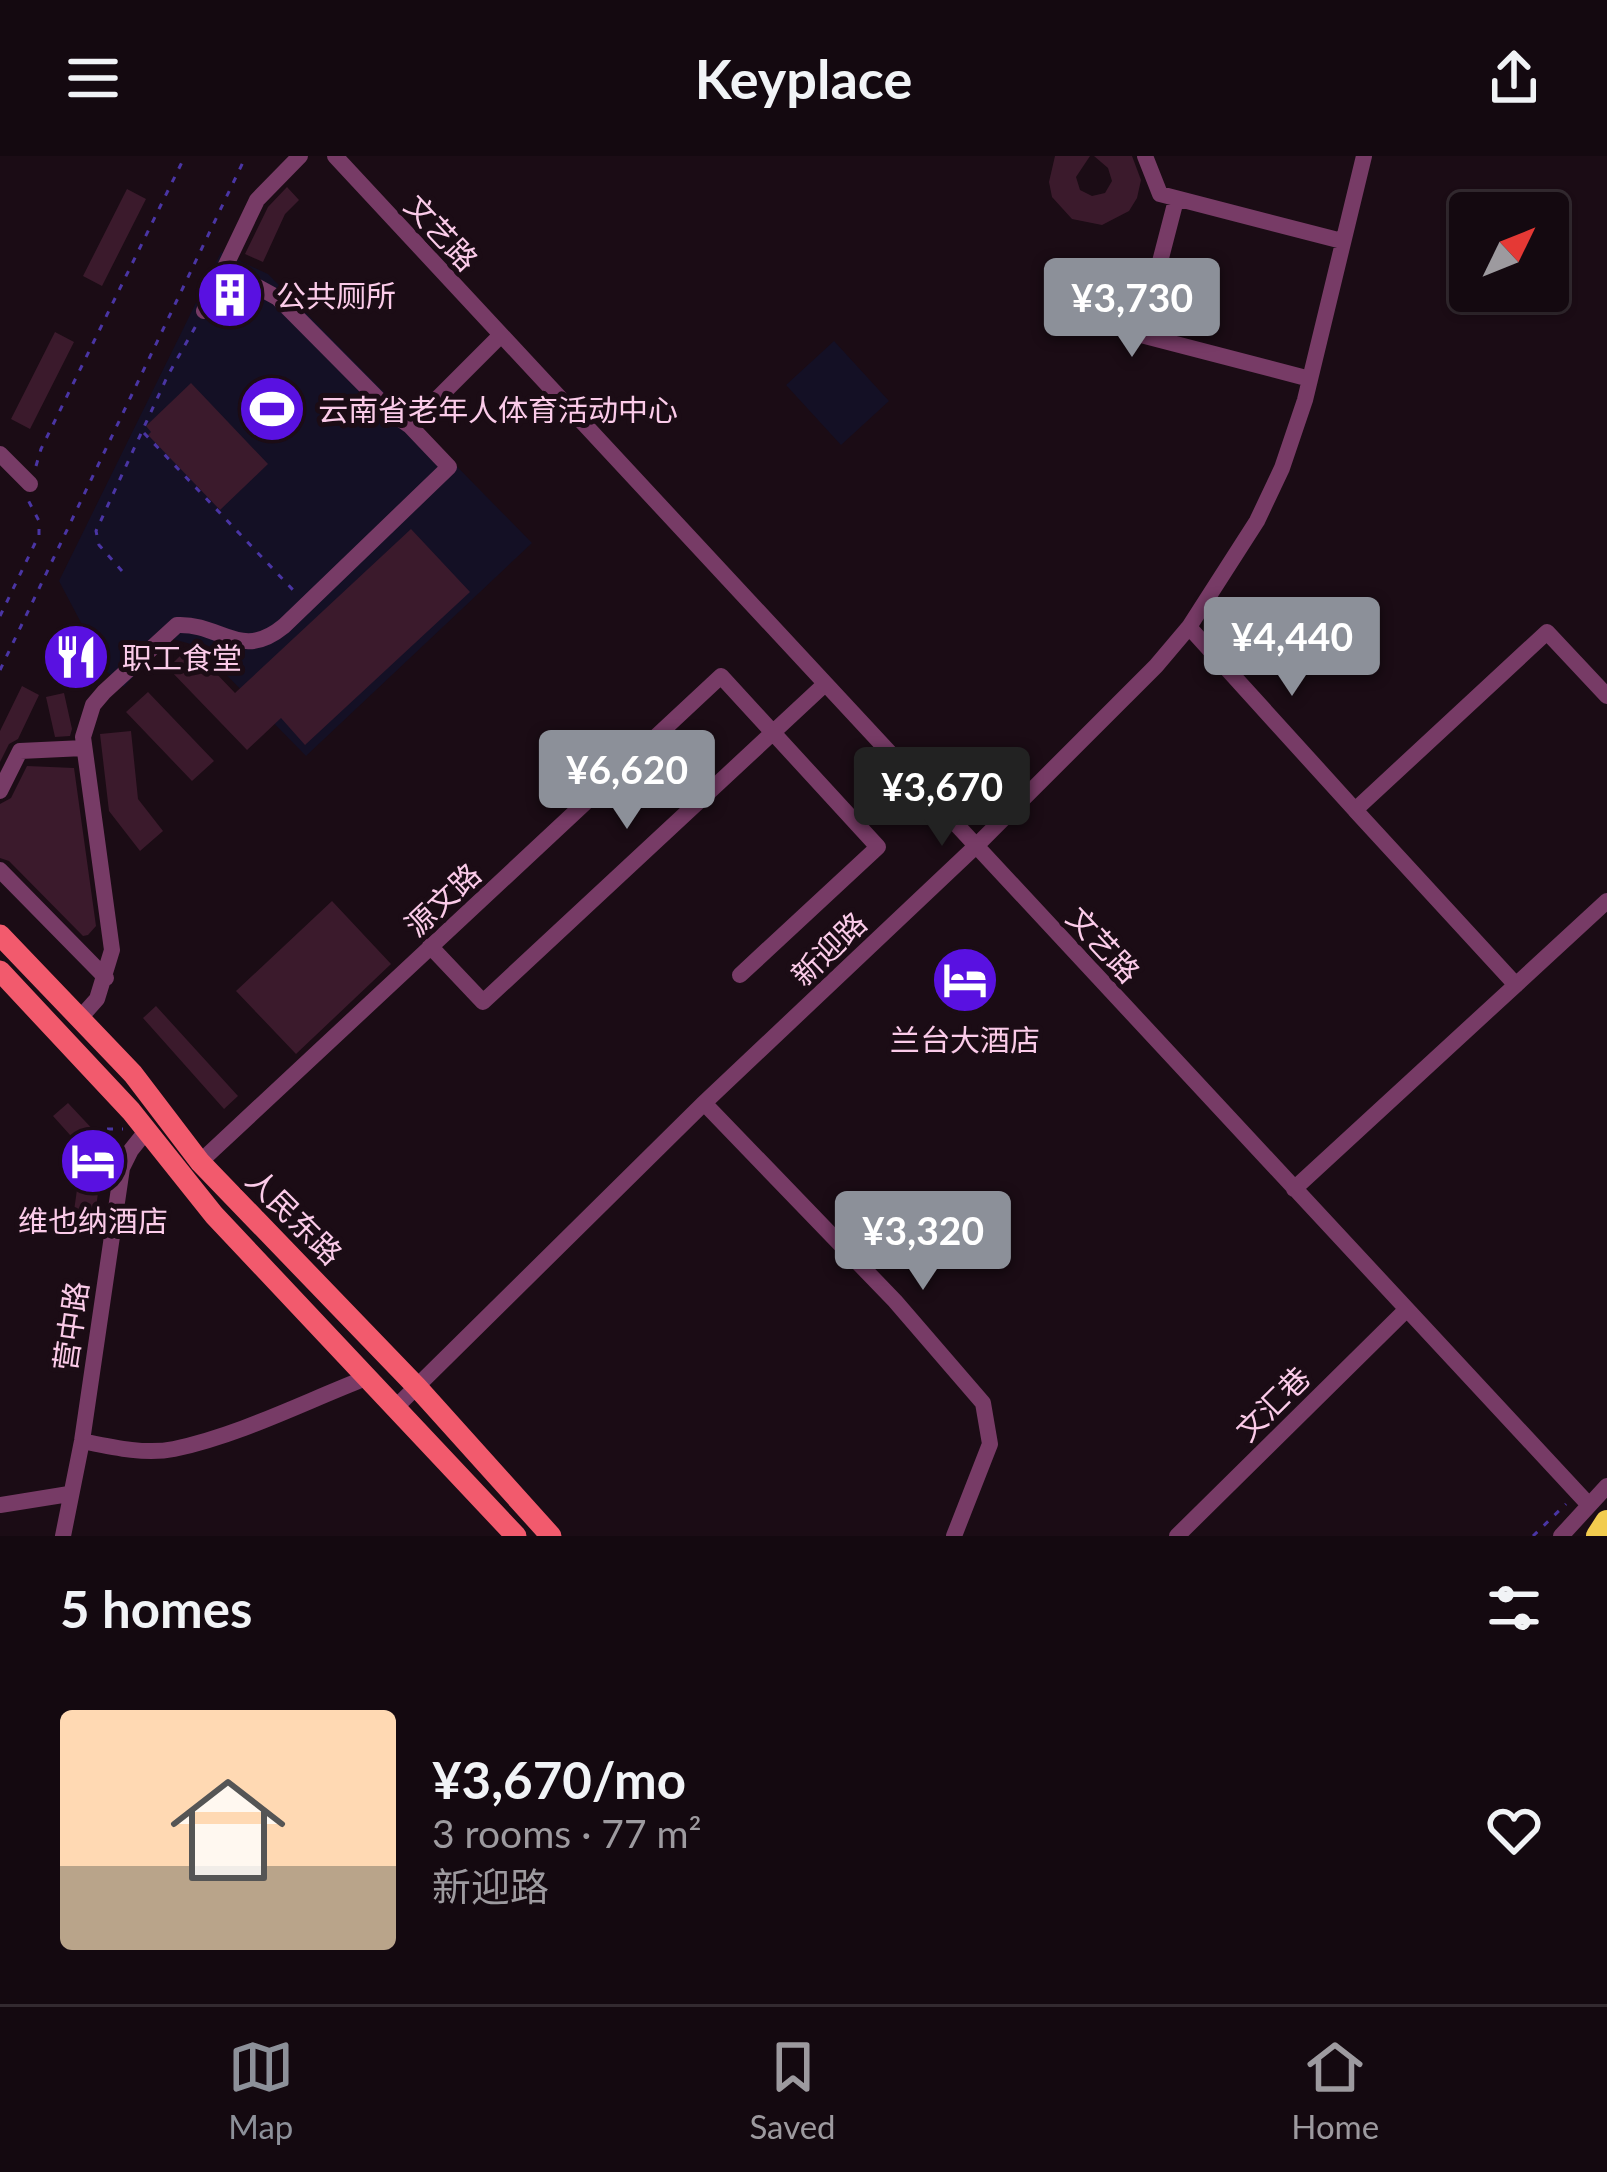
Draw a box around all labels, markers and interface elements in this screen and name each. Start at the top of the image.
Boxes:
icon: menu [60,45,126,111]
icon: share [1481,45,1547,111]
text: Keyplace [695,46,912,111]
street label: 文艺路 [398,187,486,277]
north arrow [1449,192,1569,312]
map controls [1449,192,1569,312]
pin: ¥3,730 [1034,258,1230,360]
building icon: 公共厕所 [195,260,265,330]
text: ¥3,730 [1071,274,1193,320]
place label: 公共厕所 [276,277,396,313]
sports icon: 云南省老年人体育活动中心 [237,374,307,444]
place label: 云南省老年人体育活动中心 [318,391,678,427]
pin: ¥4,440 [1194,597,1390,699]
text: ¥4,440 [1231,613,1353,659]
restaurant icon: 职工食堂 [41,622,111,692]
place label: 职工食堂 [122,639,242,675]
pin: ¥6,620 [529,730,725,832]
text: ¥6,620 [566,746,688,792]
pin: ¥3,670 [844,747,1040,849]
text: ¥3,670 [881,763,1003,809]
street label: 源文路 [397,855,487,943]
street label: 文艺路 [1060,899,1148,989]
street label: 新迎路 [783,904,873,992]
hotel icon: 兰台大酒店 [930,945,1000,1015]
place label: 兰台大酒店 [890,1021,1040,1057]
hotel icon: 维也纳酒店 [58,1126,128,1196]
street label: 人民东路 [240,1161,350,1271]
pin: ¥3,320 [825,1191,1021,1293]
place label: 维也纳酒店 [18,1202,168,1238]
text: ¥3,320 [862,1207,984,1253]
street label: 营中路 [46,1279,94,1373]
street label: 文汇巷 [1227,1358,1317,1448]
icon: filters [1481,1575,1547,1641]
text: 5 homes [60,1578,252,1639]
text: ¥3,670/mo [432,1749,686,1810]
icon: home [156,1758,300,1902]
icon: heart [1481,1797,1547,1863]
text: 3 rooms · 77 m² [432,1810,702,1856]
text: 新迎路 [432,1863,549,1909]
tab: Map [228,2034,294,2146]
tab: Saved [749,2034,836,2146]
tab: Home [1291,2034,1379,2146]

